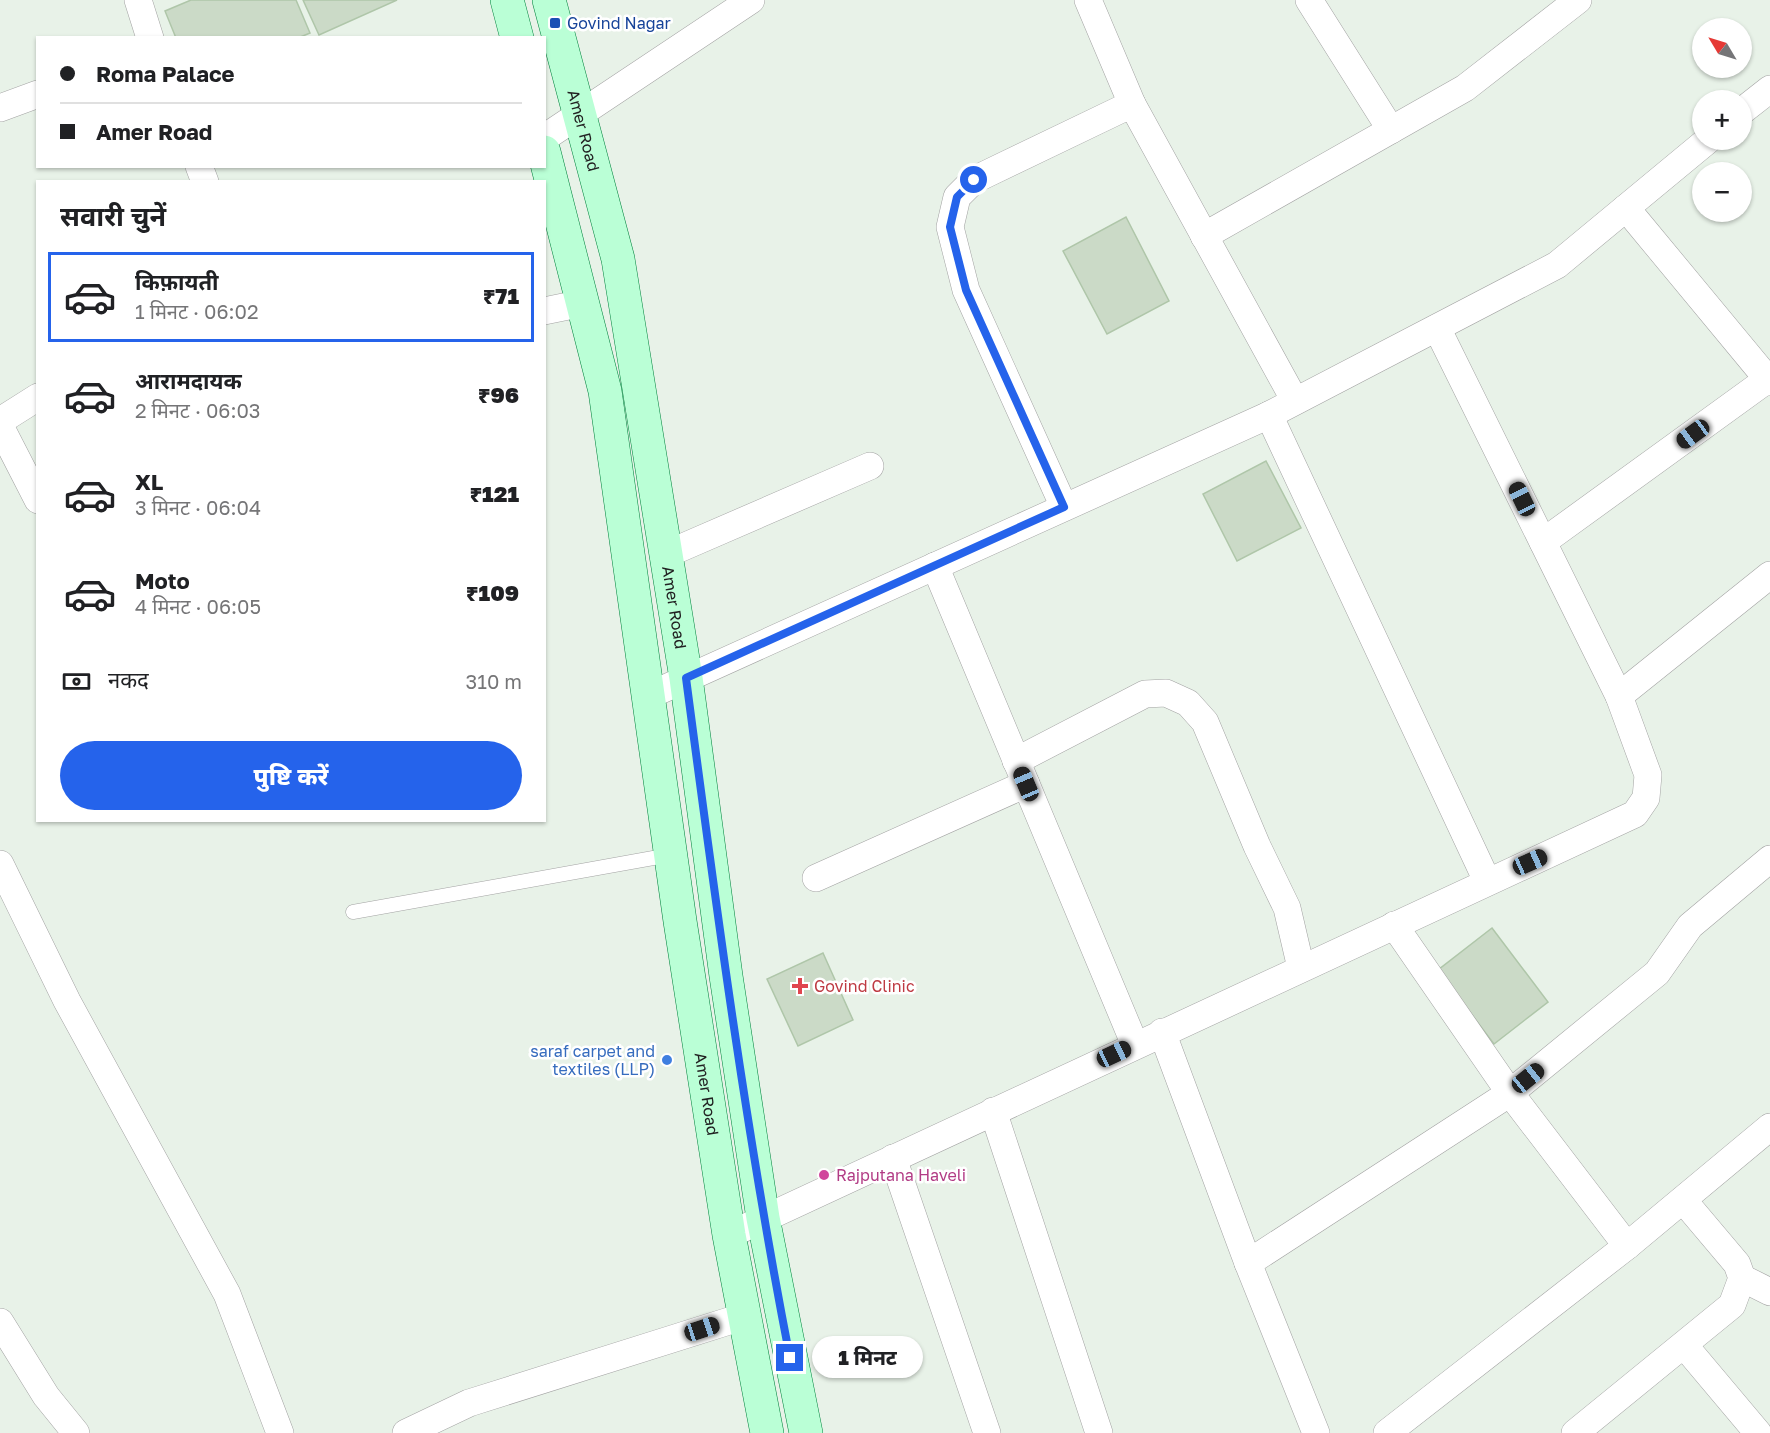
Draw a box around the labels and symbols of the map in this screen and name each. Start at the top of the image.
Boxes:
place label: Govind Nagar [567,13,671,33]
marker: Govind Nagar [548,16,562,30]
north arrow [1692,18,1752,78]
street label: Amer Road [563,87,604,173]
route start [960,166,987,193]
car [1673,416,1713,452]
car [1506,479,1538,519]
street label: Amer Road [658,565,691,650]
car [1011,764,1041,804]
car [1510,846,1550,878]
place label: Govind Clinic [814,976,915,996]
marker: Govind Clinic [791,977,809,995]
car [1094,1038,1134,1070]
place label: saraf carpet and textiles (LLP) [530,1041,655,1079]
street label: Amer Road [691,1051,723,1137]
marker: saraf carpet and textiles (LLP) [660,1053,674,1067]
car [1508,1060,1548,1096]
place label: Rajputana Haveli [836,1165,966,1185]
marker: Rajputana Haveli [817,1168,831,1182]
car [682,1315,722,1343]
callout: 1 मिनट [811,1337,922,1379]
route end [776,1344,803,1371]

